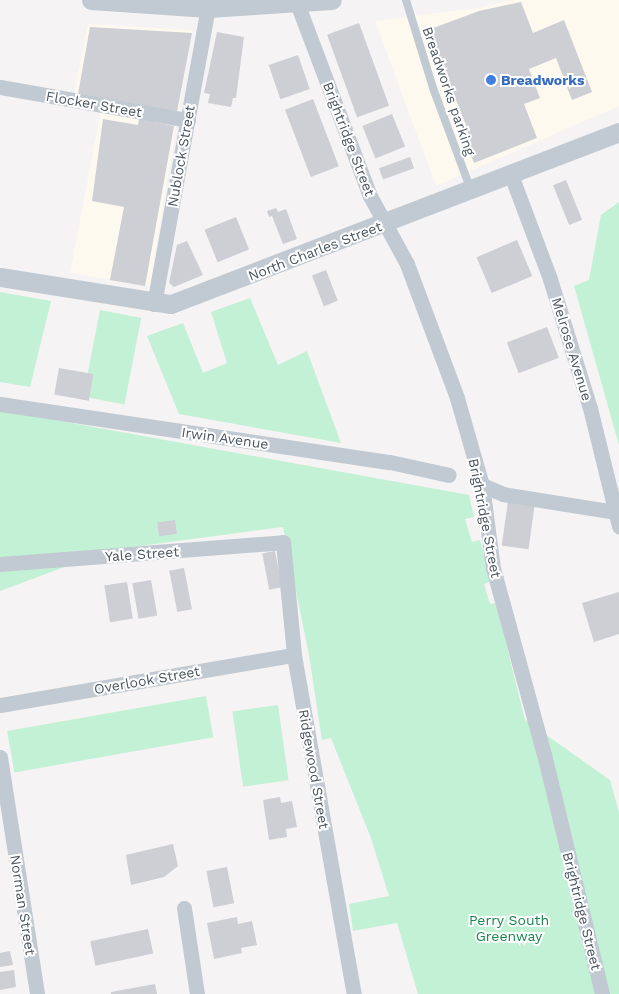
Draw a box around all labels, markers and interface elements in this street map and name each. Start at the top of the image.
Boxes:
street label: Breadworks parking [419,24,479,158]
place label: Breadworks [501,72,584,88]
marker: Breadworks [485,74,497,86]
street label: Brightridge Street [319,79,379,199]
street label: Flocker Street [45,87,143,121]
street label: Nublock Street [164,104,198,208]
street label: North Charles Street [246,218,384,284]
street label: Melrose Avenue [548,295,596,403]
street label: Irwin Avenue [180,424,270,452]
street label: Brightridge Street [465,457,505,579]
street label: Yale Street [105,543,179,565]
street label: Overlook Street [93,662,201,698]
street label: Ridgewood Street [295,708,333,830]
street label: Brightridge Street [559,850,605,972]
street label: Norman Street [7,854,39,956]
park label: Perry South Greenway [469,912,549,944]

